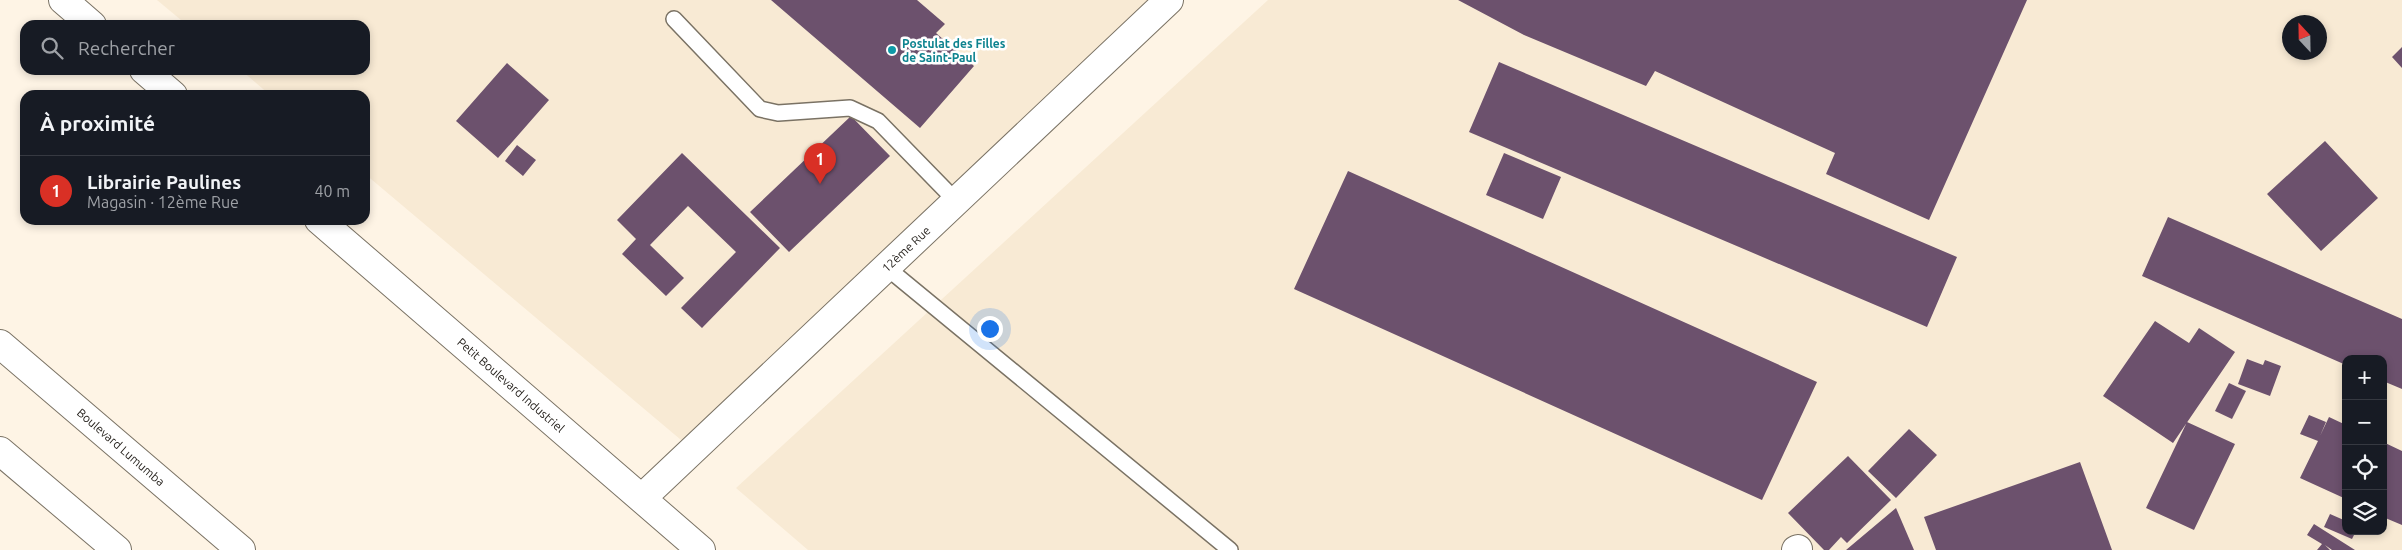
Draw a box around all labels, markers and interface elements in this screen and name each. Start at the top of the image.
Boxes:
north arrow [2282,15,2327,60]
search box [20,20,370,75]
icon: search [38,34,66,62]
text: Rechercher [78,37,175,59]
place label: Postulat des Filles de Saint-Paul [902,37,1006,64]
marker: Postulat des Filles de Saint-Paul [886,44,898,56]
text: À proximité [40,111,155,135]
pin: 1 [804,143,836,184]
text: Librairie Paulines [87,171,241,193]
text: 1 [51,182,61,200]
text: 40 m [314,182,350,200]
text: Magasin · 12ème Rue [87,193,239,211]
street label: 12ème Rue [879,223,933,275]
your location [977,316,1003,342]
street label: Petit Boulevard Industriel [455,335,567,435]
map controls [2342,355,2387,535]
button: + [2342,355,2387,400]
button: − [2342,400,2387,445]
street label: Boulevard Lumumba [75,406,167,488]
button: locate [2342,445,2387,490]
button: layers [2342,490,2387,535]

